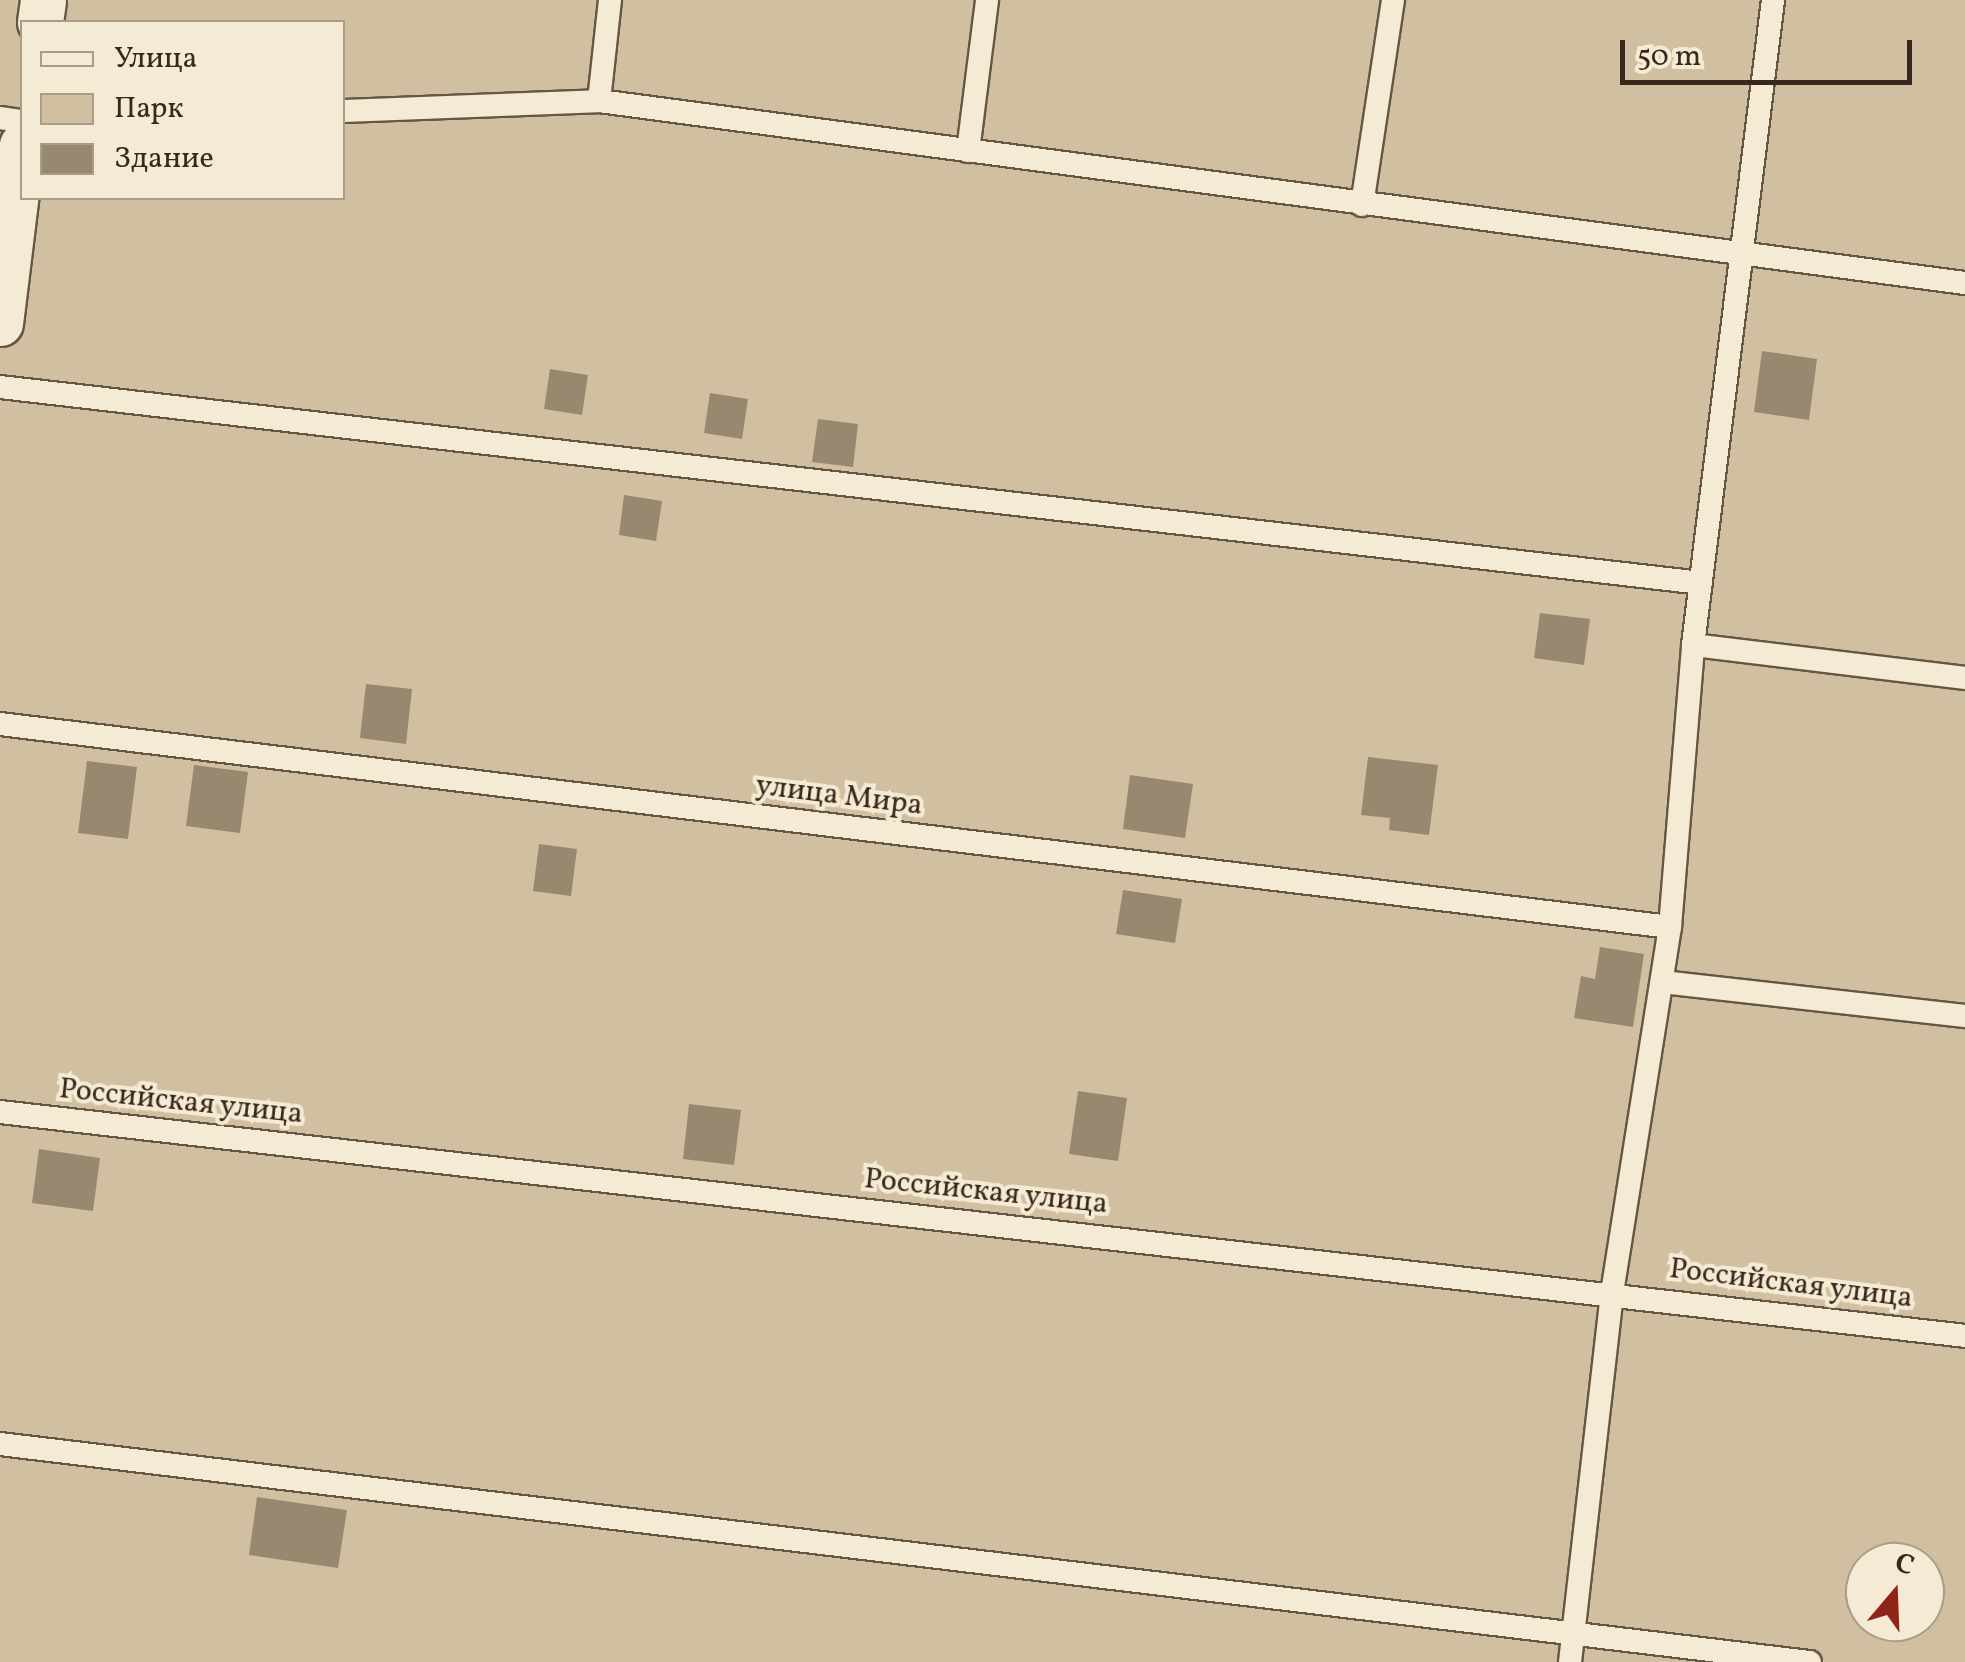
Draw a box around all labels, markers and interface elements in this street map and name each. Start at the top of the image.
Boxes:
legend [20,20,345,200]
scale bar [1625,20,1918,82]
text: 50 m [1637,36,1701,78]
text: Улица [114,38,197,80]
text: Парк [114,88,183,130]
text: Здание [114,138,214,180]
street label: улица Мира [754,768,924,824]
street label: Российская улица [57,1071,305,1133]
street label: Российская улица [862,1161,1110,1223]
street label: Российская улица [1667,1251,1915,1317]
north arrow [1845,1542,1945,1642]
text: С [1889,1544,1919,1586]

